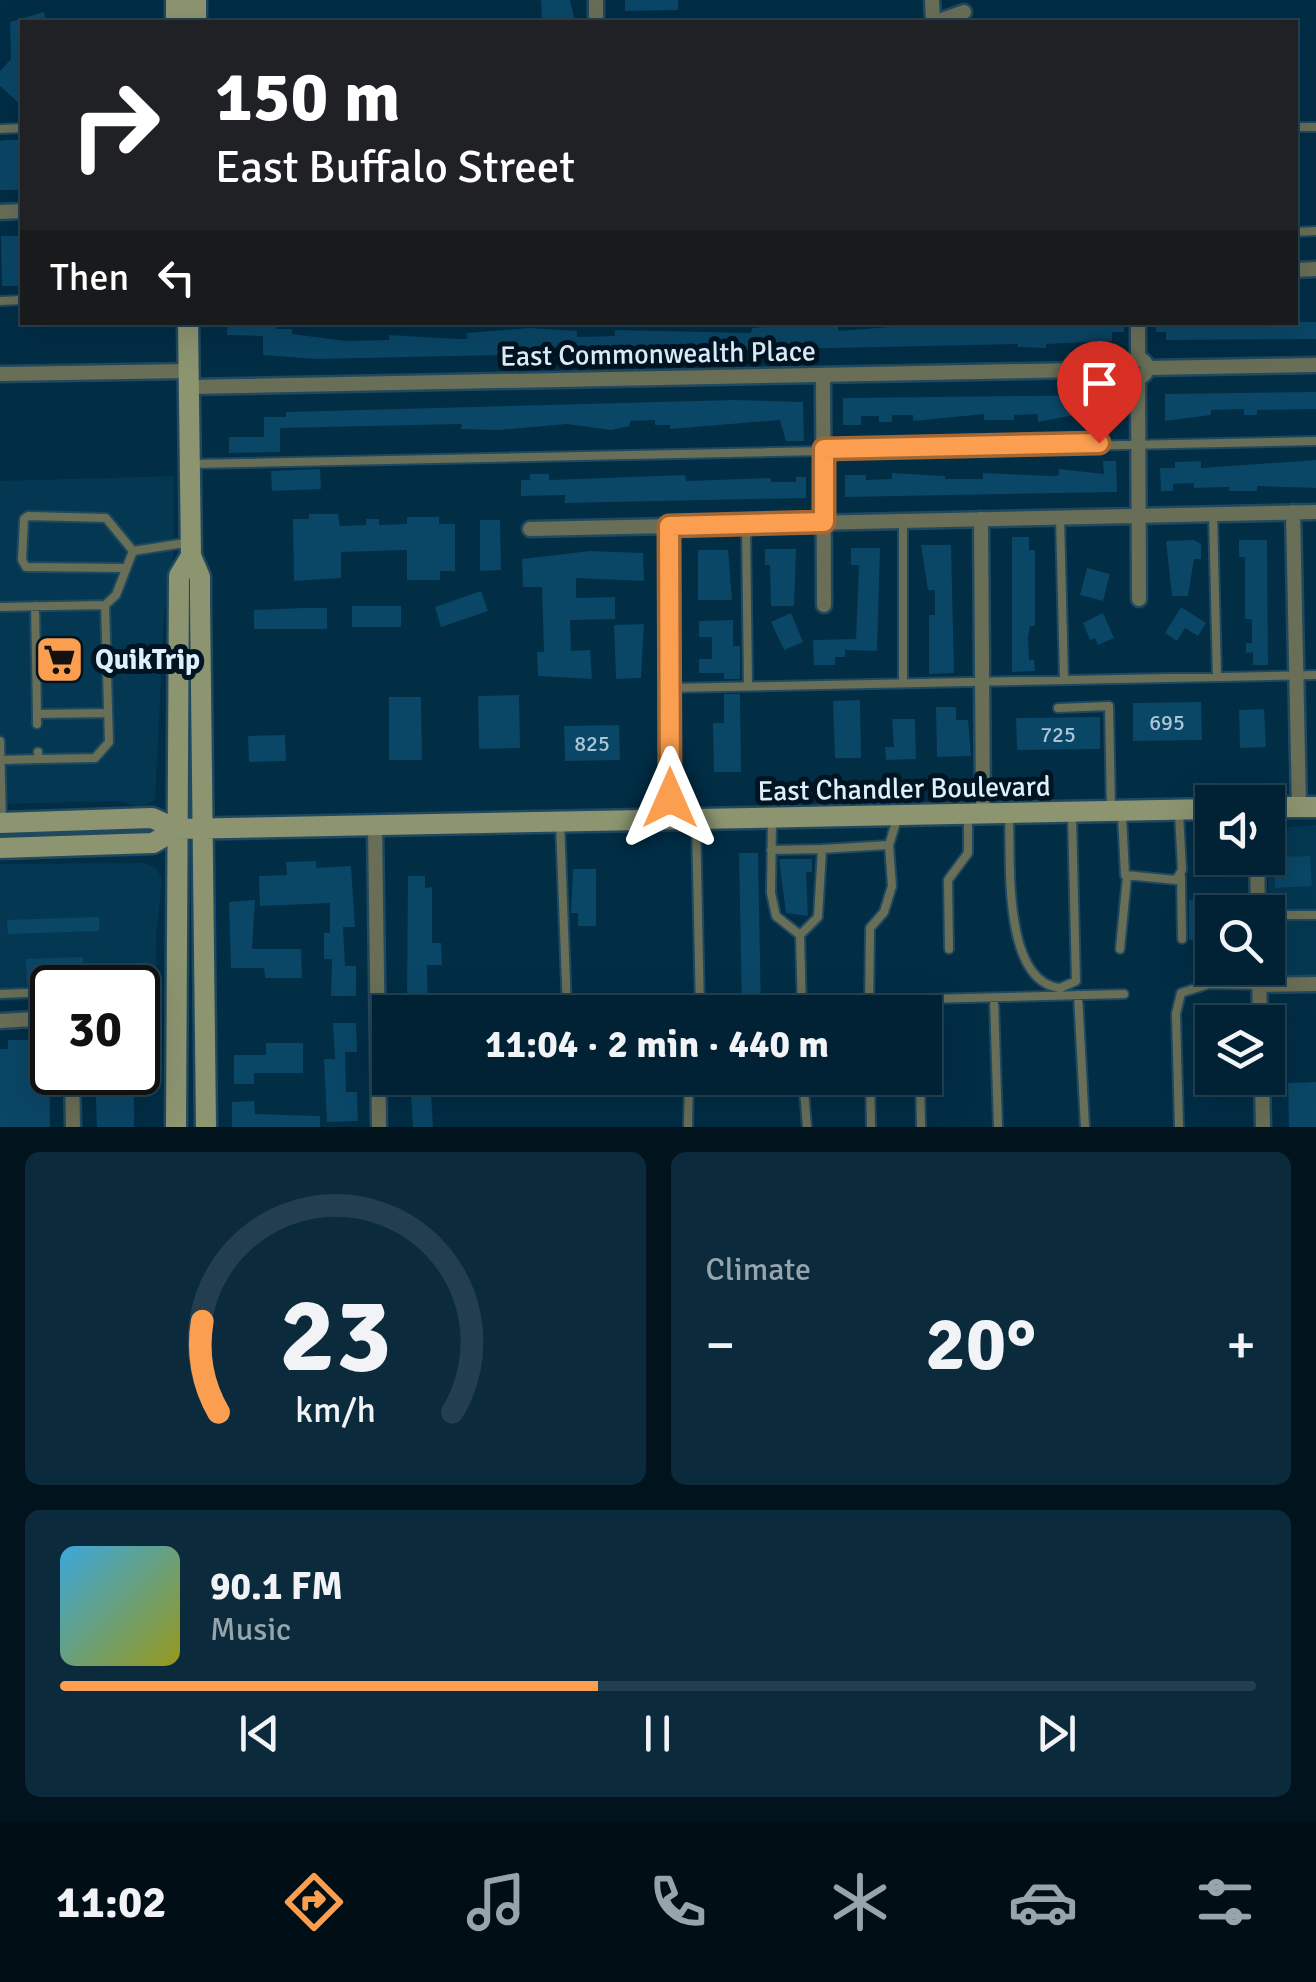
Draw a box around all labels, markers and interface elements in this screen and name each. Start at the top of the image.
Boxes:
text: 150 m [215,54,400,140]
icon: right [50,60,180,190]
text: East Buffalo Street [215,140,575,195]
icon: left [149,250,204,305]
text: Then [50,254,129,301]
street label: East Commonwealth Place [500,334,816,374]
pin [1057,341,1142,444]
icon: arrive [1072,356,1127,411]
supermarket icon: QuikTrip [34,633,86,685]
place label: QuikTrip [95,643,200,677]
house number: 695 [1149,709,1185,736]
house number: 725 [1040,721,1076,748]
house number: 825 [574,730,610,757]
position arrow [618,746,722,850]
street label: East Chandler Boulevard [757,769,1051,809]
map controls [1195,785,1285,1095]
button: sound [1195,785,1285,875]
button: search [1195,895,1285,985]
speed limit sign: 30 [30,965,160,1095]
button: layers [1195,1005,1285,1095]
text: 11:04 · 2 min · 440 m [485,1021,829,1068]
text: Climate [706,1250,811,1289]
text: 23 [279,1272,391,1400]
text: 20° [925,1298,1036,1391]
text: − [706,1311,735,1379]
text: + [1226,1311,1256,1379]
text: km/h [295,1388,376,1432]
text: 90.1 FM [210,1563,343,1610]
text: Music [210,1610,291,1649]
icon: previous [232,1706,287,1761]
icon: pause [630,1706,685,1761]
icon: next [1029,1706,1084,1761]
icon: directions [279,1867,349,1937]
icon: music [461,1867,531,1937]
icon: phone [643,1867,713,1937]
icon: climate [825,1867,895,1937]
icon: car [1008,1867,1078,1937]
icon: filters [1190,1867,1260,1937]
text: 11:02 [56,1875,167,1930]

